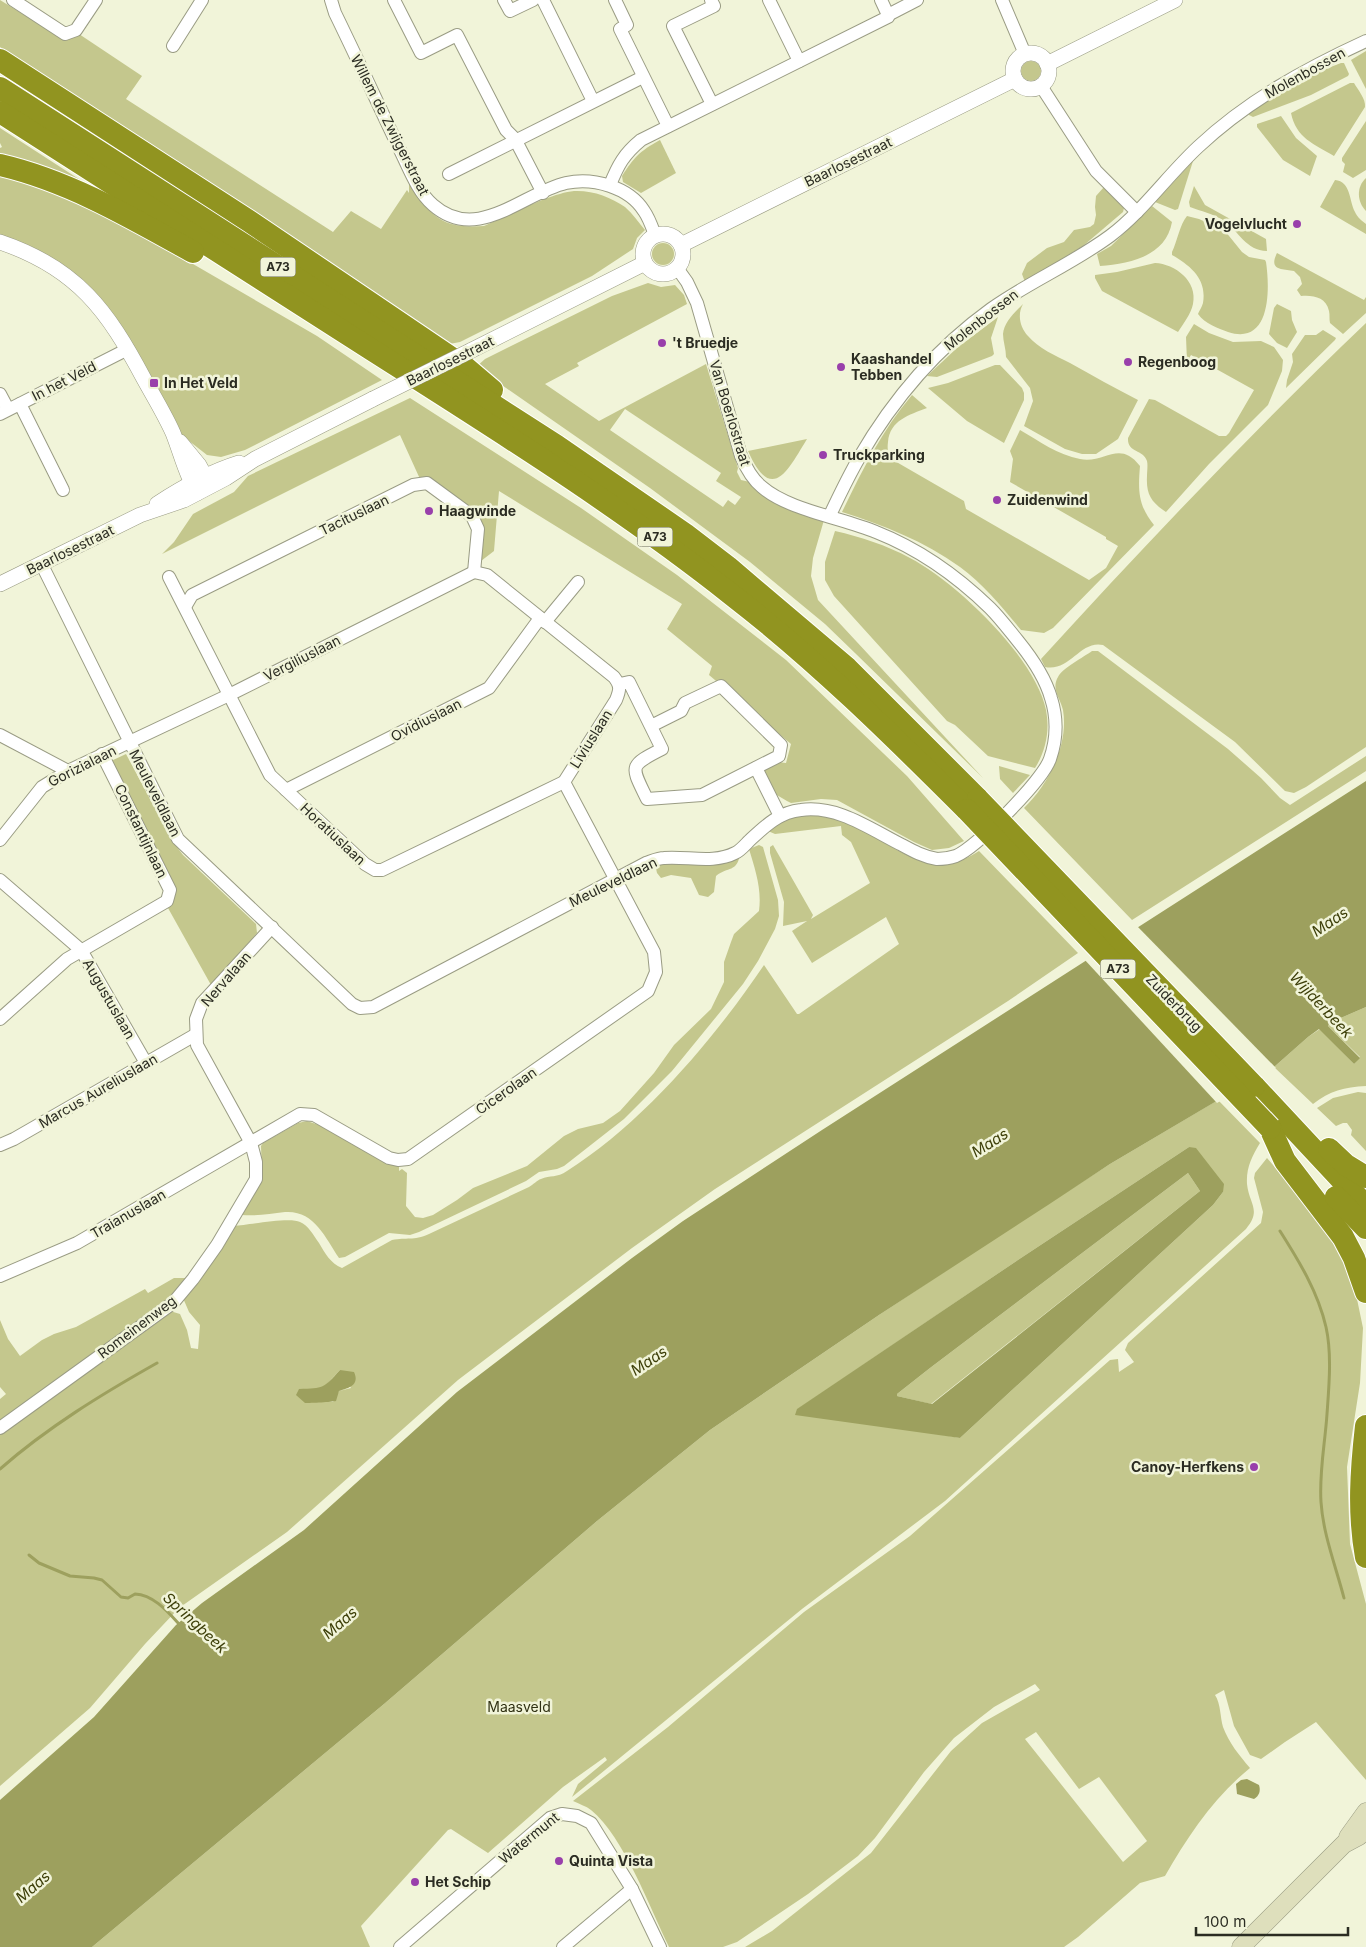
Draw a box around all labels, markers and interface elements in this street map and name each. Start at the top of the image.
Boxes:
street label: Molenbossen [1262,44,1348,102]
street label: Willem de Zwijgerstraat [348,52,434,198]
street label: Baarlosestraat [801,133,895,190]
place label: Vogelvlucht [1205,215,1287,232]
marker: Vogelvlucht [1291,218,1303,230]
road number: A73 [260,258,296,276]
street label: Molenbossen [940,285,1021,354]
street label: Baarlosestraat [403,332,497,389]
place label: 't Bruedje [672,334,738,351]
marker: 't Bruedje [656,337,668,349]
place label: Kaashandel Tebben [851,350,932,383]
place label: Regenboog [1138,353,1216,370]
marker: Regenboog [1122,356,1134,368]
street label: In het Veld [29,357,99,404]
street label: Van Boerlostraat [706,358,755,468]
marker: Kaashandel Tebben [835,361,847,373]
place label: In Het Veld [164,374,238,391]
marker: In Het Veld [148,377,160,389]
place label: Truckparking [833,446,925,463]
marker: Truckparking [817,449,829,461]
street label: Tacituslaan [316,490,391,539]
place label: Zuidenwind [1007,491,1088,508]
marker: Zuidenwind [991,494,1003,506]
place label: Haagwinde [439,502,516,519]
marker: Haagwinde [423,505,435,517]
street label: Baarlosestraat [23,521,117,578]
road number: A73 [638,528,672,546]
street label: Vergiliuslaan [261,631,343,684]
street label: Ovidiuslaan [388,695,464,745]
street label: Liviuslaan [566,706,615,771]
street label: Gorizialaan [45,741,119,790]
street label: Meuleveldlaan [126,746,185,839]
street label: Constantijnlaan [111,781,171,880]
street label: Horatiuslaan [297,799,369,868]
street label: Meuleveldlaan [566,853,659,910]
water label: Maas [1308,903,1352,941]
street label: Nervalaan [197,948,254,1010]
street label: Augustuslaan [80,956,139,1042]
road number: A73 [1100,960,1136,979]
water label: Wijlderbeek [1286,967,1358,1042]
street label: Zuiderbrug [1143,970,1206,1035]
street label: Marcus Aureliuslaan [35,1050,160,1131]
street label: Cicerolaan [472,1063,540,1118]
water label: Maas [968,1124,1012,1161]
street label: Traianuslaan [87,1185,168,1242]
street label: Romeinenweg [94,1292,179,1362]
water label: Maas [627,1342,671,1380]
place label: Canoy-Herfkens [1131,1458,1244,1475]
marker: Canoy-Herfkens [1248,1461,1260,1473]
water label: Springbeek [159,1588,232,1658]
water label: Maas [318,1602,361,1643]
park label: Maasveld [487,1698,551,1715]
street label: Watermunt [495,1808,563,1867]
place label: Quinta Vista [569,1852,653,1869]
marker: Quinta Vista [553,1855,565,1867]
water label: Maas [11,1866,54,1907]
place label: Het Schip [425,1873,491,1890]
marker: Het Schip [409,1876,421,1888]
scale bar [1196,1904,1348,1936]
text: 100 m [1204,1912,1246,1931]

